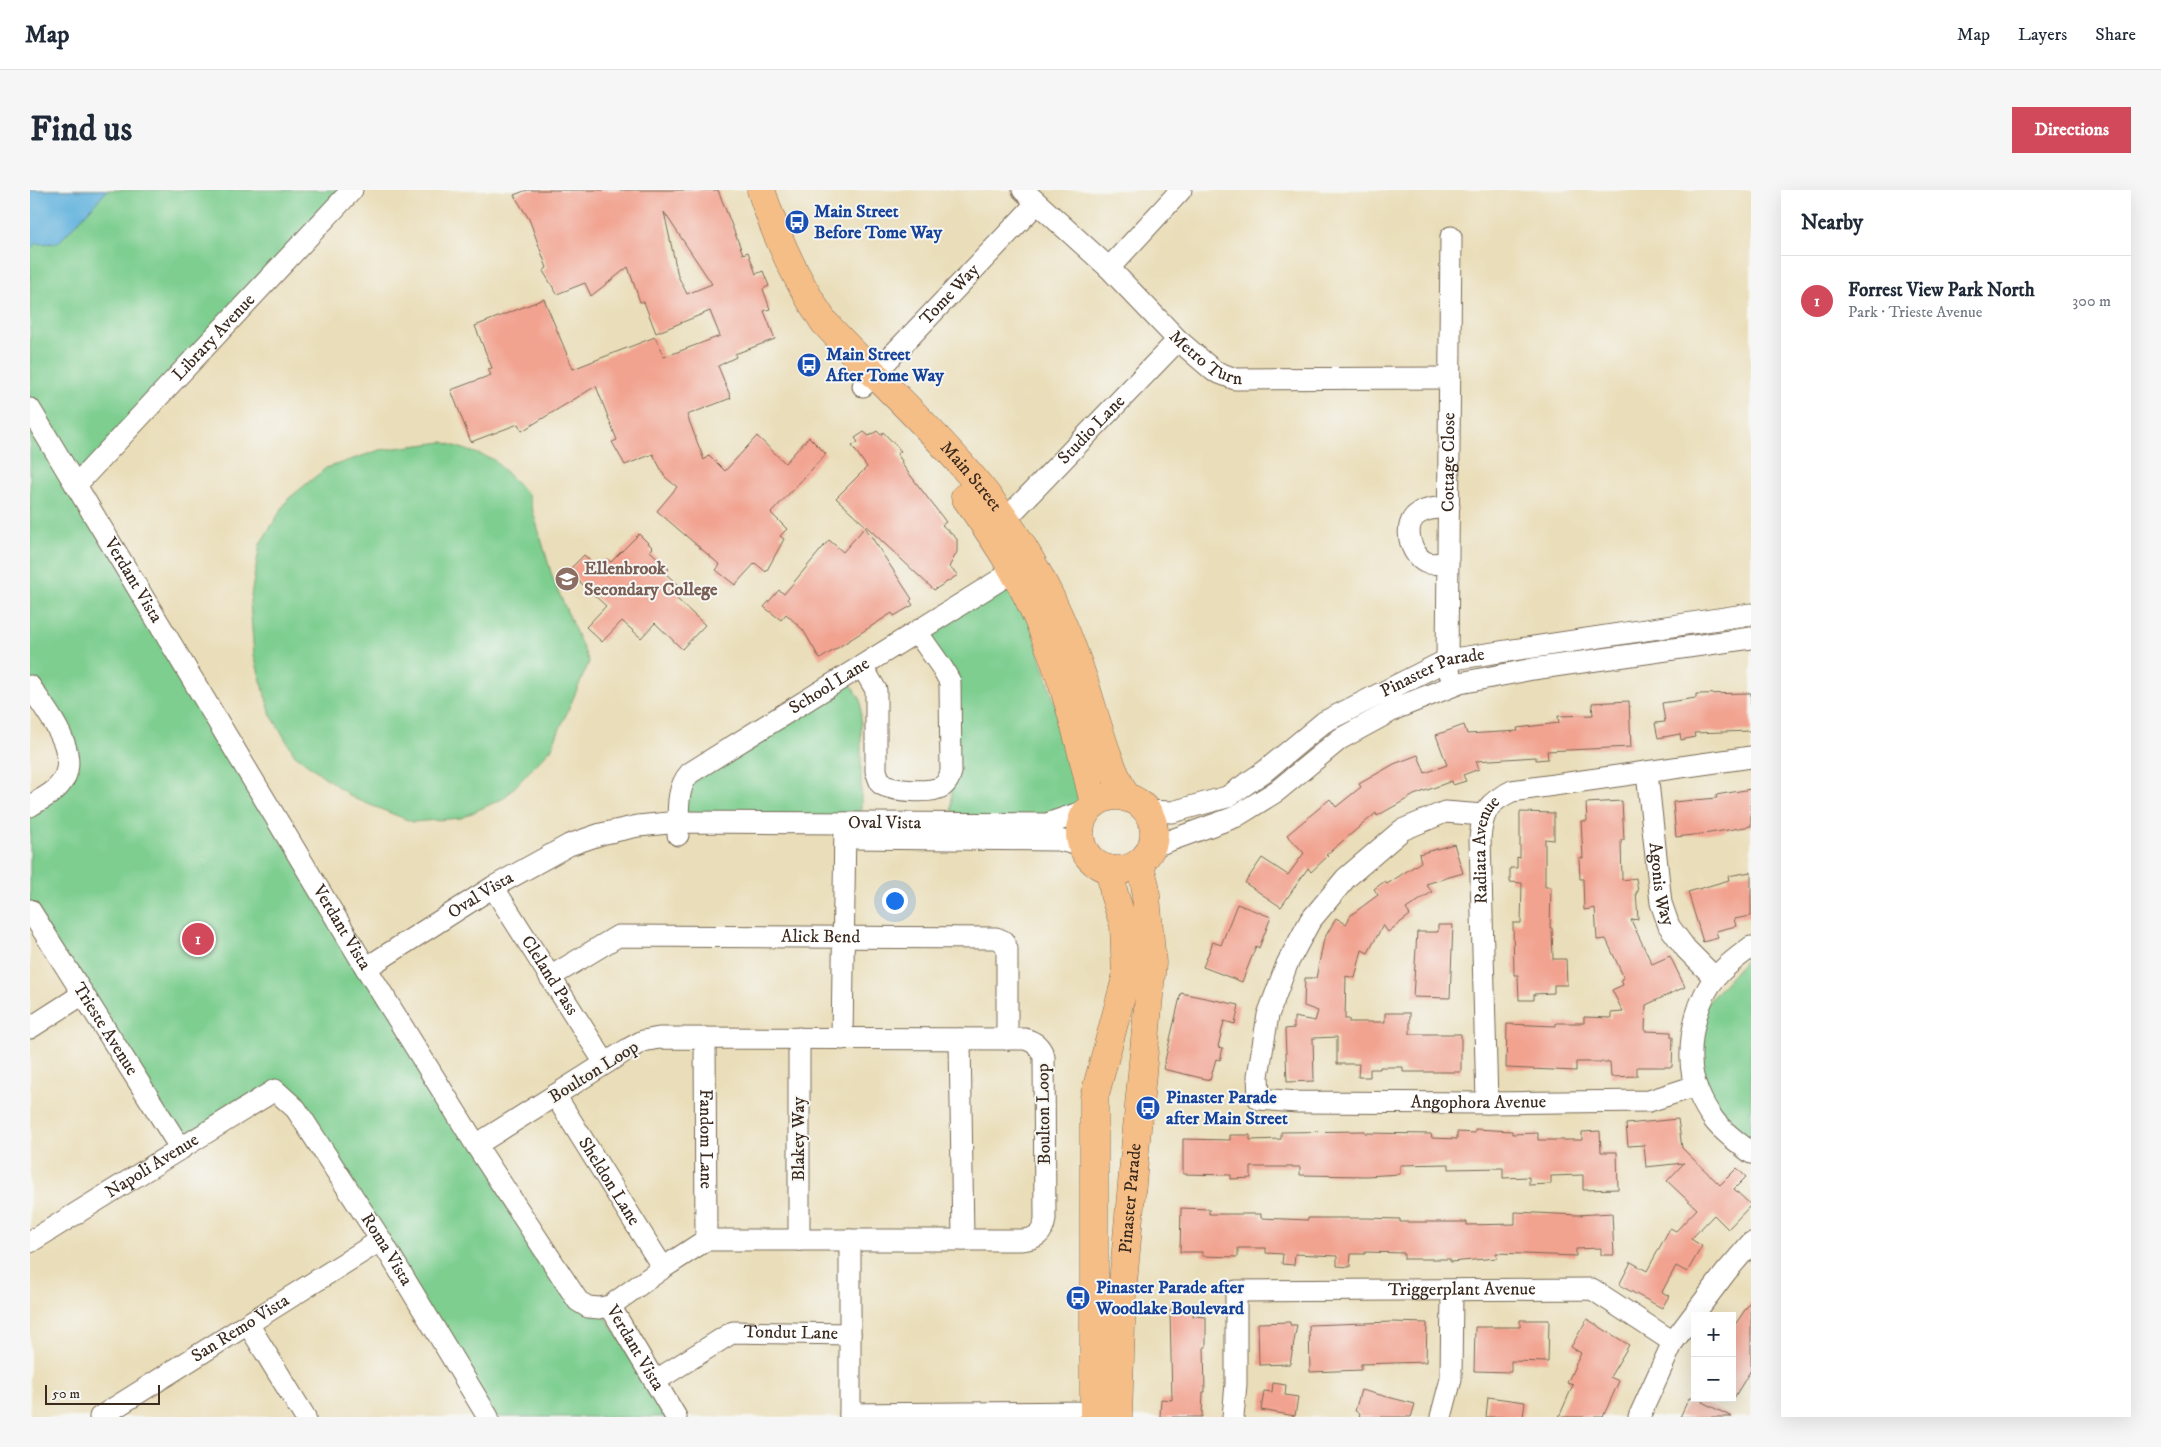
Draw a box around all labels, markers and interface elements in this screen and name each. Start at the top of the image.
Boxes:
text: Map [25,20,69,50]
text: Map [1957,24,1990,46]
text: Layers [2018,24,2067,46]
text: Share [2095,24,2136,46]
button: Directions [2012,107,2131,153]
text: Find us [30,108,132,152]
place label: Main Street Before Tome Way [814,201,942,244]
bus stop icon: Main Street Before Tome Way [784,209,810,235]
text: Nearby [1801,210,1863,236]
street label: Tome Way [915,259,985,330]
text: Forrest View Park North [1848,279,2035,302]
street label: Library Avenue [168,289,260,386]
text: 1 [1814,291,1820,311]
text: 300 m [2072,291,2111,311]
text: Park · Trieste Avenue [1848,302,1982,322]
street label: Metro Turn [1164,326,1243,390]
place label: Main Street After Tome Way [825,344,944,387]
bus stop icon: Main Street After Tome Way [796,352,822,378]
street label: Studio Lane [1053,391,1130,469]
street label: Cottage Close [1437,412,1460,512]
street label: Main Street [935,437,1007,516]
street label: Verdant Vista [98,533,167,627]
place label: Ellenbrook Secondary College [584,558,718,601]
school or university icon: Ellenbrook Secondary College [554,566,580,592]
street label: Pinaster Parade [1377,643,1486,703]
street label: School Lane [785,653,874,719]
street label: Radiata Avenue [1469,791,1504,904]
street label: Oval Vista [848,812,922,834]
street label: Agonis Way [1644,841,1679,929]
street label: Oval Vista [444,867,518,924]
street label: Verdant Vista [307,880,376,974]
your location [882,888,908,914]
pin: 1 [182,920,214,958]
street label: Alick Bend [781,926,860,948]
street label: Cleland Pass [516,932,583,1020]
street label: Trieste Avenue [68,979,143,1080]
street label: Boulton Loop [545,1036,643,1108]
street label: Boulton Loop [1032,1063,1056,1165]
place label: Pinaster Parade after Main Street [1166,1087,1288,1130]
street label: Fandom Lane [694,1089,717,1189]
street label: Angophora Avenue [1410,1091,1546,1114]
bus stop icon: Pinaster Parade after Main Street [1135,1095,1161,1121]
street label: Blakey Way [788,1096,810,1181]
street label: Napoli Avenue [102,1129,203,1203]
street label: Sheldon Lane [573,1133,645,1230]
street label: Pinaster Parade [1115,1142,1147,1255]
street label: Roma Vista [356,1209,417,1290]
place label: Pinaster Parade after Woodlake Boulevard [1095,1277,1245,1320]
street label: Triggerplant Avenue [1388,1278,1536,1301]
bus stop icon: Pinaster Parade after Woodlake Boulevard [1065,1285,1091,1311]
street label: San Remo Vista [188,1289,294,1367]
street label: Verdant Vista [601,1301,669,1395]
map controls [1691,1312,1736,1402]
button: + [1691,1312,1736,1357]
street label: Tondut Lane [743,1321,838,1345]
button: − [1691,1357,1736,1402]
scale bar [45,1382,160,1405]
text: 50 m [52,1385,80,1403]

